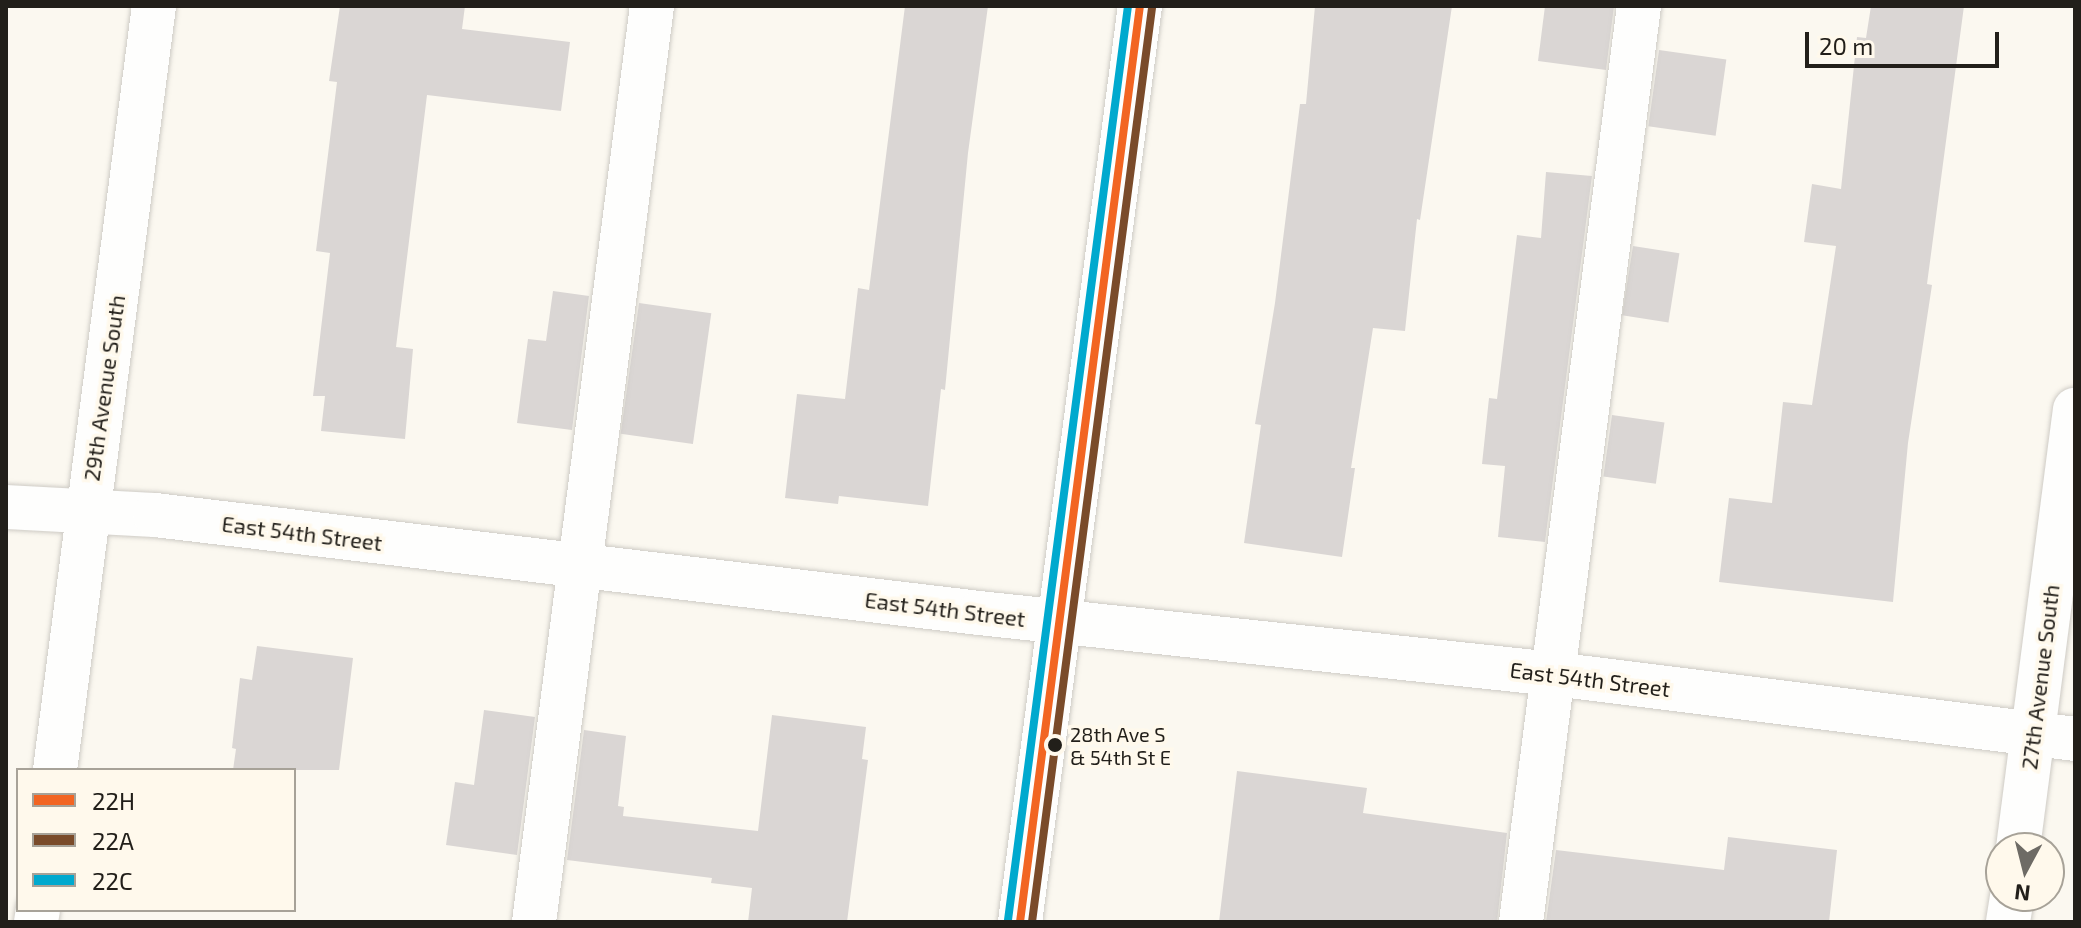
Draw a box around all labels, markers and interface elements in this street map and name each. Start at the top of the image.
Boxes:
scale bar [1809,16,2003,66]
text: 20 m [1819,31,1873,60]
street label: 29th Avenue South [78,293,130,483]
street label: East 54th Street [220,510,384,556]
street label: 27th Avenue South [2016,583,2064,771]
street label: East 54th Street [863,586,1027,632]
street label: East 54th Street [1508,656,1672,702]
place label: 28th Ave S & 54th St E [1070,722,1171,769]
marker: 28th Ave S & 54th St E [1047,737,1063,753]
legend [16,768,296,912]
text: 22H [92,786,135,815]
text: 22A [92,826,134,855]
north arrow [1985,832,2065,912]
text: 22C [92,866,133,895]
text: N [2013,880,2032,908]

